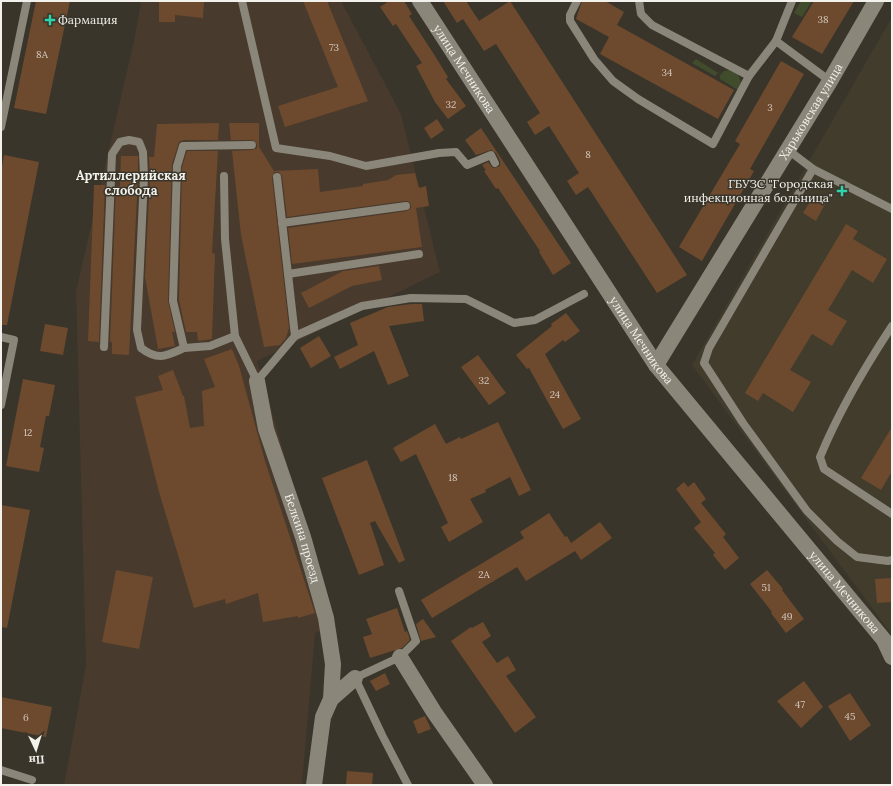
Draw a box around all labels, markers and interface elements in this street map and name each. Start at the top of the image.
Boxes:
place label: Фармация [58,12,118,27]
house number: 38 [817,13,829,26]
marker: Фармация [45,15,55,25]
street label: улица Мечникова [430,21,499,116]
house number: 73 [329,41,340,54]
house number: 8А [36,48,49,61]
street label: Харьковская улица [776,61,846,162]
house number: 34 [662,66,673,79]
house number: 32 [446,98,456,111]
house number: 3 [767,101,773,114]
house number: 8 [585,148,591,161]
district label: Артиллерийская слобода [76,167,186,199]
place label: ГБУЗС "Городская инфекционная больница" [684,176,833,205]
marker: ГБУЗС "Городская инфекционная больница" [836,185,848,197]
street label: улица Мечникова [606,293,677,387]
house number: 32 [479,374,489,387]
house number: 24 [550,388,561,401]
house number: 12 [23,426,33,439]
house number: 18 [448,471,458,484]
street label: Белкина проезд [282,492,324,584]
street label: улица Мечникова [806,548,883,636]
house number: 2А [478,568,491,581]
house number: 51 [761,581,771,594]
house number: 49 [781,610,793,623]
house number: 47 [795,698,805,711]
house number: 45 [845,710,855,723]
house number: 6 [23,711,29,724]
north arrow [16,730,56,770]
text: Пн [28,752,45,768]

